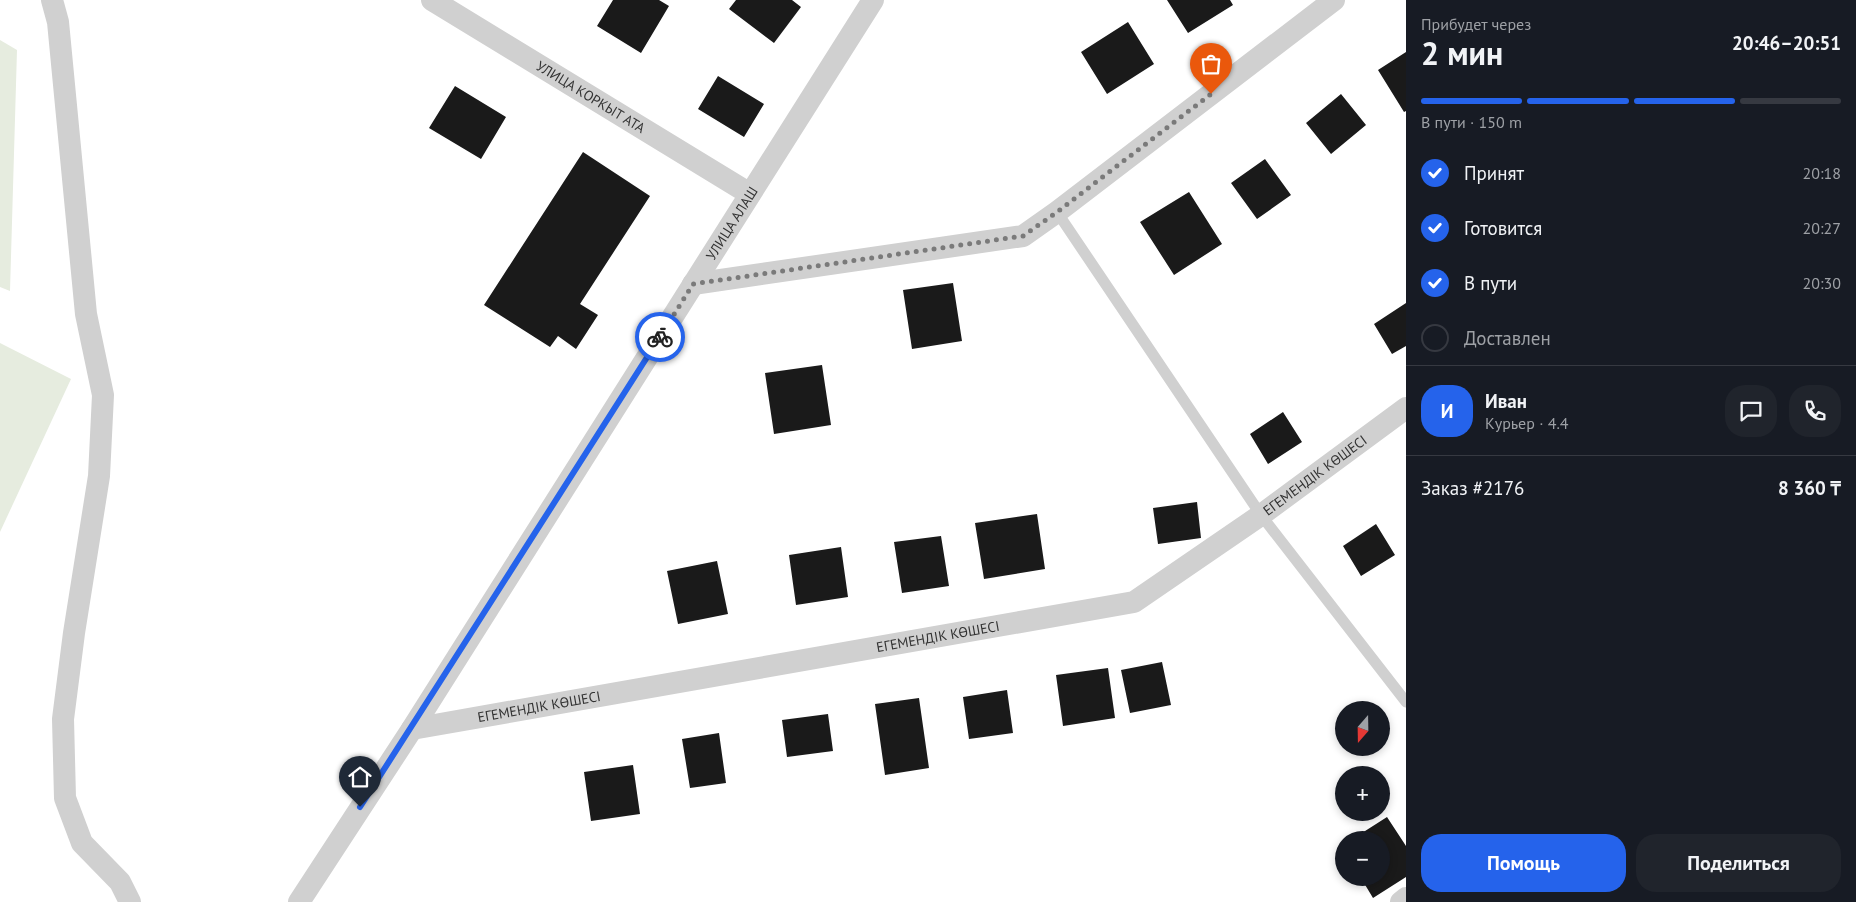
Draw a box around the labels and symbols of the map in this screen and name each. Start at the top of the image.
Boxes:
pin [1190,43,1232,94]
street label: УЛИЦА КОРКЫТ АТА [533,57,649,137]
street label: УЛИЦА АЛАШ [702,183,762,263]
courier [635,312,685,362]
street label: ЕГЕМЕНДІК КӨШЕСІ [1259,431,1370,520]
street label: ЕГЕМЕНДІК КӨШЕСІ [875,617,1001,656]
street label: ЕГЕМЕНДІК КӨШЕСІ [476,687,602,726]
north arrow [1335,701,1390,756]
pin [339,756,381,807]

